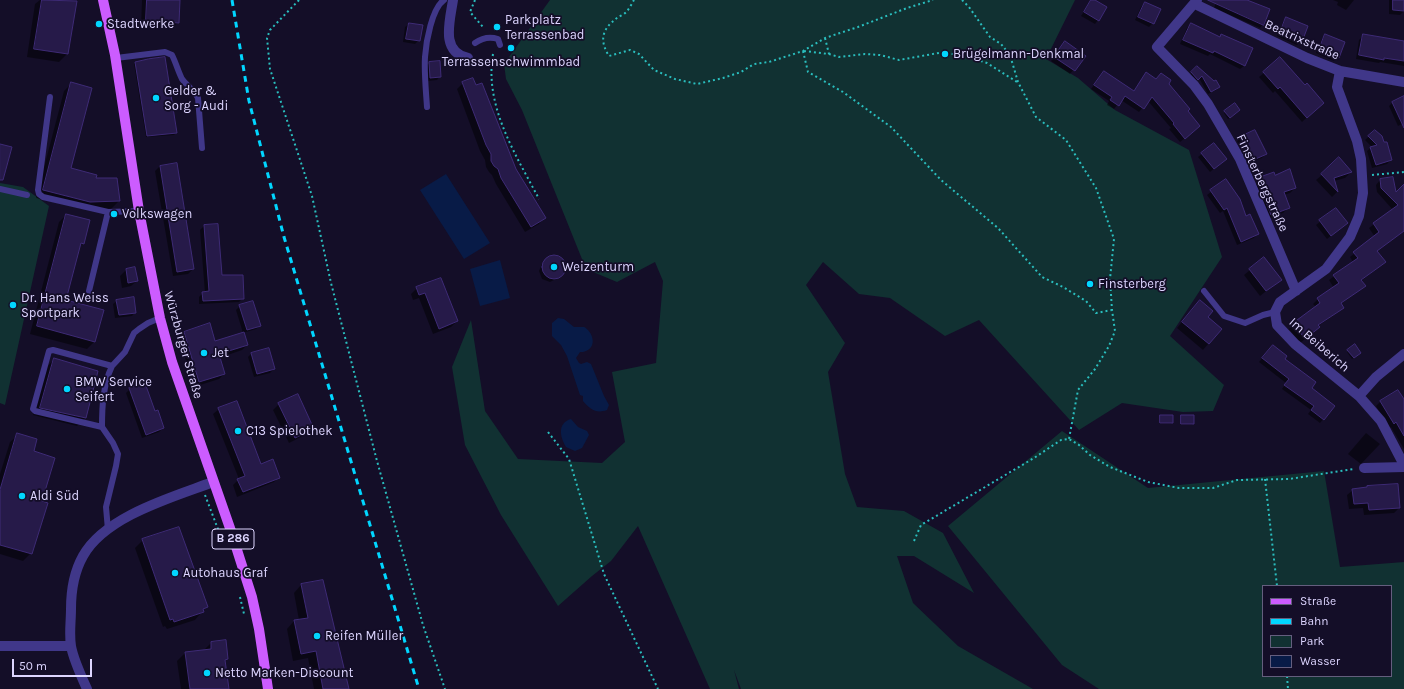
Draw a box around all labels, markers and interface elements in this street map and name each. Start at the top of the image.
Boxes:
place label: Parkplatz Terrassenbad [505,12,585,43]
place label: Stadtwerke [107,16,174,32]
street label: Beatrixstraße [1262,17,1342,63]
marker: Stadtwerke [94,19,104,29]
marker: Parkplatz Terrassenbad [492,22,502,32]
marker: Terrassenschwimmbad [506,43,516,53]
place label: Brügelmann-Denkmal [953,46,1084,62]
marker: Brügelmann-Denkmal [940,49,950,59]
place label: Terrassenschwimmbad [442,54,580,70]
place label: Gelder & Sorg - Audi [164,83,228,114]
marker: Gelder & Sorg - Audi [151,93,161,103]
street label: Finsterbergstraße [1233,132,1291,234]
place label: Volkswagen [122,206,192,222]
marker: Volkswagen [109,209,119,219]
place label: Weizenturm [562,259,634,275]
marker: Weizenturm [549,262,559,272]
place label: Finsterberg [1098,276,1166,292]
marker: Finsterberg [1085,279,1095,289]
street label: Würzburger Straße [160,289,206,401]
place label: Dr. Hans Weiss Sportpark [21,290,109,321]
marker: Dr. Hans Weiss Sportpark [8,300,18,310]
street label: Im Beiberich [1286,315,1352,375]
place label: Jet [212,345,229,361]
marker: Jet [199,348,209,358]
place label: BMW Service Seifert [75,374,152,405]
marker: BMW Service Seifert [62,384,72,394]
place label: C13 Spielothek [246,423,333,439]
marker: C13 Spielothek [233,426,243,436]
place label: Aldi Süd [30,488,79,504]
marker: Aldi Süd [17,491,27,501]
road number: B 286 [212,529,254,549]
place label: Autohaus Graf [183,565,268,581]
marker: Autohaus Graf [170,568,180,578]
legend [1262,585,1392,677]
text: Straße [1300,594,1336,608]
text: Bahn [1300,614,1329,628]
place label: Reifen Müller [325,628,403,644]
marker: Reifen Müller [312,631,322,641]
text: Park [1300,634,1324,648]
scale bar [14,651,94,677]
text: Wasser [1300,654,1340,668]
text: 50 m [19,659,47,673]
place label: Netto Marken-Discount [215,665,353,681]
marker: Netto Marken-Discount [202,668,212,678]

